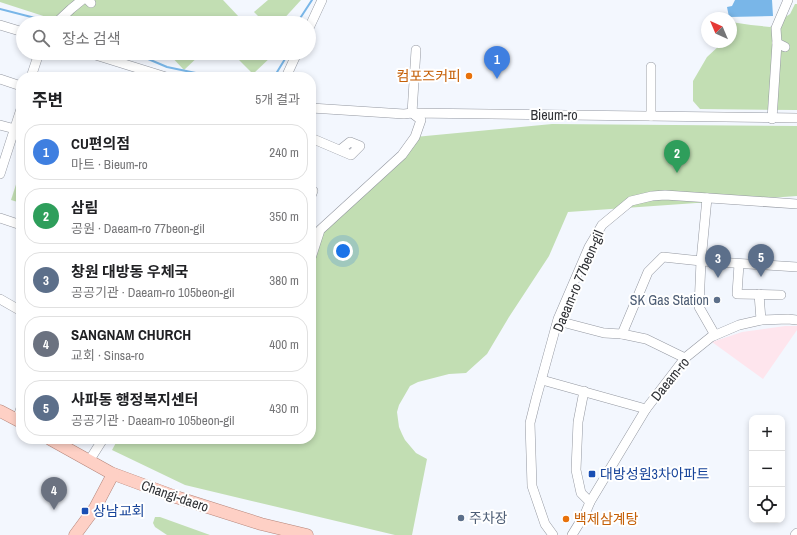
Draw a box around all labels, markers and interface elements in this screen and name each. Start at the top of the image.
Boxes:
north arrow [701,12,737,48]
search box [16,16,316,60]
icon: search [30,27,52,49]
text: 장소 검색 [62,28,121,49]
pin: 1 [484,46,510,79]
place label: 컴포즈커피 [397,67,461,85]
marker: 컴포즈커피 [464,71,474,81]
text: 주변 [32,88,63,111]
text: 5개 결과 [255,91,300,108]
street label: Bieum-ro [530,106,578,124]
text: CU편의점 [71,133,130,154]
pin: 2 [664,140,690,173]
text: 1 [43,144,49,161]
text: 240 m [269,144,299,161]
text: 마트 · Bieum-ro [71,156,148,173]
text: 삼림 [71,197,99,218]
text: 2 [43,208,49,225]
text: 350 m [269,208,299,225]
text: 공원 · Daeam-ro 77beon-gil [71,220,205,237]
street label: Daeam-ro 77beon-gil [549,228,607,334]
your location [333,241,353,261]
pin: 5 [748,244,774,277]
pin: 3 [705,245,731,278]
text: 창원 대방동 우체국 [71,261,188,282]
text: 3 [43,272,49,289]
text: 380 m [269,272,299,289]
text: 공공기관 · Daeam-ro 105beon-gil [71,284,234,301]
place label: SK Gas Station [630,291,709,309]
marker: SK Gas Station [712,295,722,305]
text: SANGNAM CHURCH [71,324,191,345]
text: 4 [43,336,49,353]
text: 400 m [269,336,299,353]
text: 교회 · Sinsa-ro [71,347,144,364]
street label: Daeam-ro [647,354,693,404]
text: 사파동 행정복지센터 [71,389,199,410]
text: 5 [43,400,49,417]
text: 430 m [269,400,299,417]
text: 공공기관 · Daeam-ro 105beon-gil [71,412,234,429]
map controls [749,415,785,523]
button: + [749,415,785,451]
button: − [749,451,785,487]
place label: 대방성원3차아파트 [600,465,710,483]
marker: 대방성원3차아파트 [587,469,597,479]
street label: Changi-daero [139,476,211,516]
pin: 4 [41,477,67,510]
button: locate [749,487,785,523]
place label: 상남교회 [93,502,145,520]
marker: 상남교회 [80,506,90,516]
place label: 주차장 [469,509,508,527]
place label: 백제삼계탕 [574,510,639,528]
marker: 주차장 [456,513,466,523]
marker: 백제삼계탕 [561,514,571,524]

